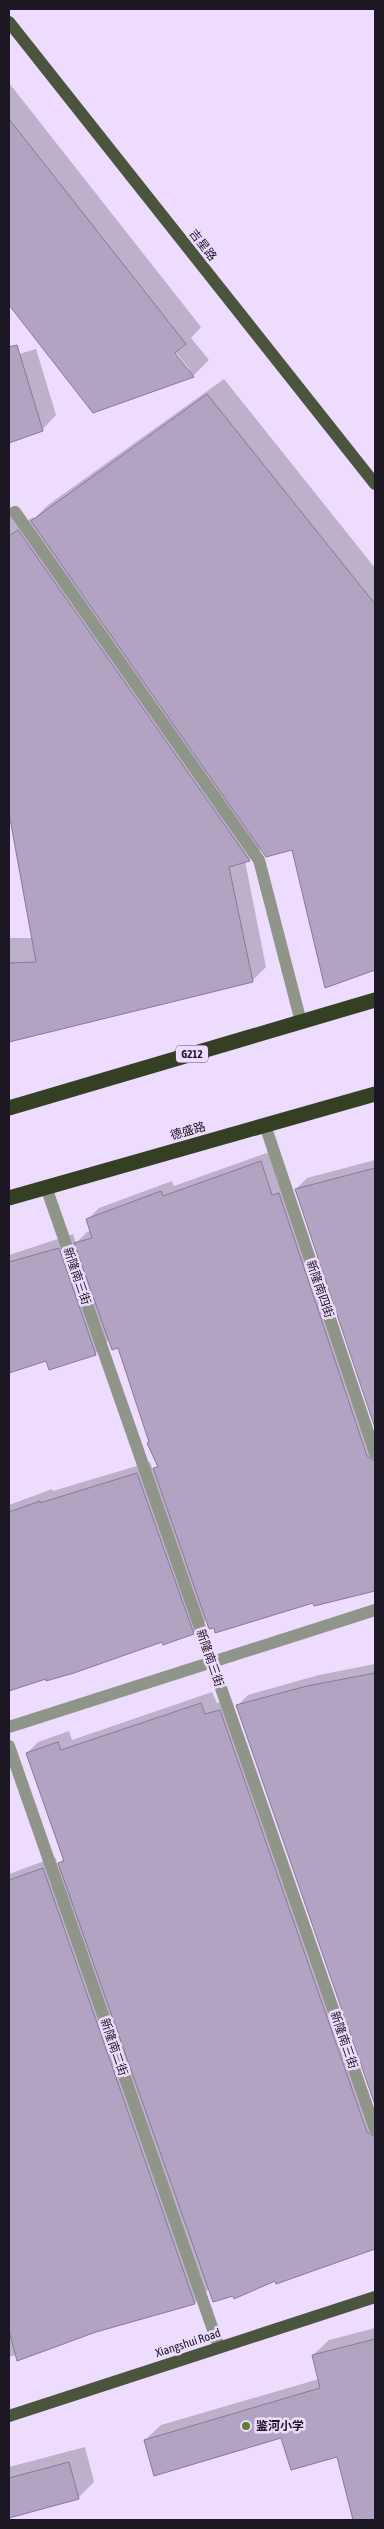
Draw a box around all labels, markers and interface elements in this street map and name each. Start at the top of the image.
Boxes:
street label: 吉星路 [186,227,220,263]
road number: G212 [176,1046,208,1062]
street label: 德盛路 [169,1119,207,1143]
street label: 新隆南三街 [61,1245,93,1307]
street label: 新隆南四街 [304,1258,336,1320]
street label: 新隆南三街 [194,1627,226,1689]
street label: 新隆南三街 [328,2009,360,2071]
street label: 新隆南二街 [98,2016,130,2078]
street label: Xiangshui Road [154,2326,222,2360]
place label: 鉴河小学 [256,2419,304,2433]
marker: 鉴河小学 [240,2420,252,2432]

